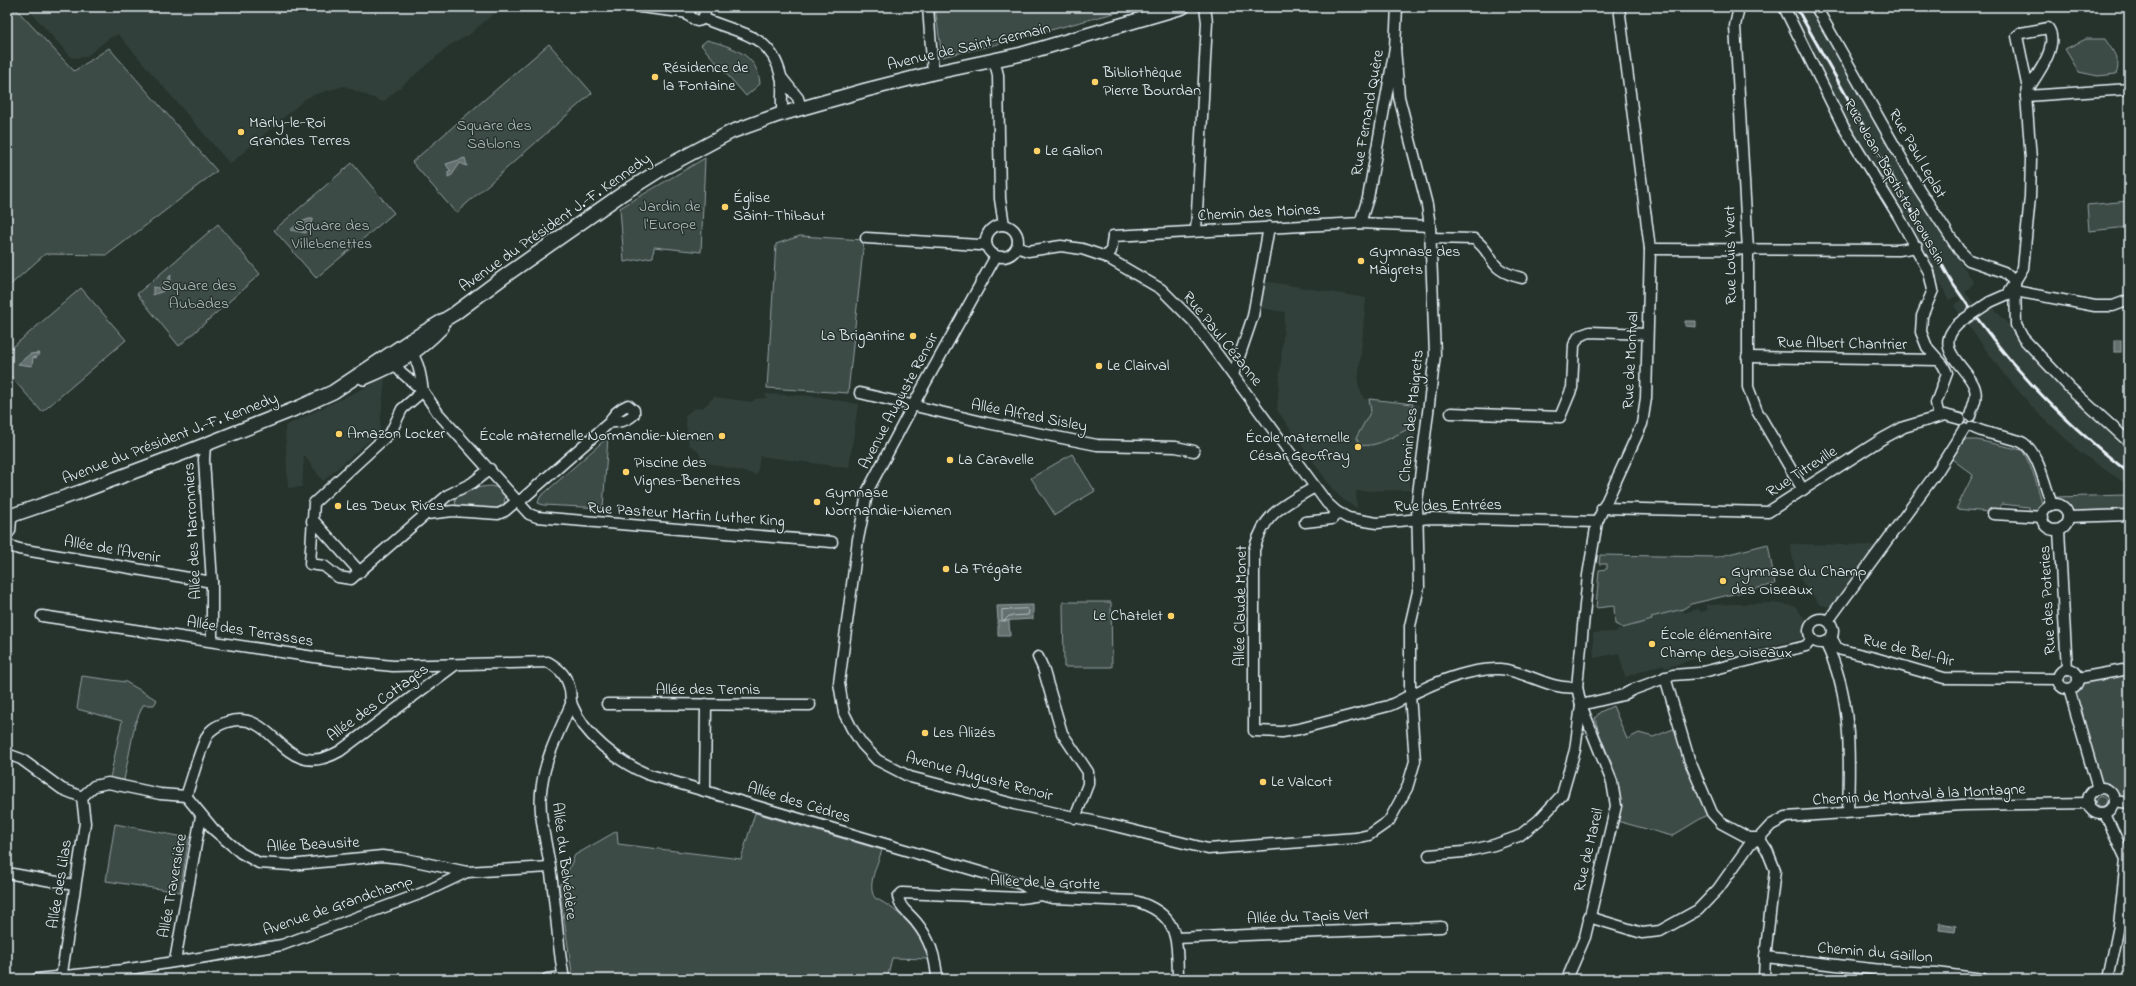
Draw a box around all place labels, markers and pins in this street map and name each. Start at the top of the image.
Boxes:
place label: Résidence de la Fontaine [663,56,749,98]
place label: Bibliothèque Pierre Bourdan [1102,61,1201,103]
marker: Résidence de la Fontaine [650,72,660,82]
marker: Bibliothèque Pierre Bourdan [1090,77,1100,87]
place label: Marly-le-Roi Grandes Terres [249,111,350,153]
marker: Marly-le-Roi Grandes Terres [236,127,246,137]
place label: Le Galion [1045,139,1103,163]
marker: Le Galion [1032,146,1042,156]
place label: Église Saint-Thibaut [733,186,826,228]
marker: Église Saint-Thibaut [720,202,730,212]
place label: Gymnase des Maigrets [1369,240,1461,282]
marker: Gymnase des Maigrets [1356,256,1366,266]
place label: La Brigantine [821,324,906,348]
marker: La Brigantine [908,331,918,341]
place label: Le Clairval [1107,354,1170,378]
marker: Le Clairval [1094,361,1104,371]
place label: Amazon Locker [347,422,445,446]
place label: École maternelle Normandie-Niemen [479,424,714,448]
place label: École maternelle César Geoffray [1245,426,1351,468]
marker: Amazon Locker [334,429,344,439]
marker: École maternelle Normandie-Niemen [717,431,727,441]
marker: École maternelle César Geoffray [1353,442,1363,452]
place label: La Caravelle [958,448,1035,472]
place label: Piscine des Vignes-Benettes [633,451,741,493]
marker: La Caravelle [945,455,955,465]
marker: Piscine des Vignes-Benettes [621,467,631,477]
place label: Gymnase Normandie-Niemen [825,481,951,523]
place label: Les Deux Rives [346,494,444,518]
marker: Gymnase Normandie-Niemen [812,497,822,507]
marker: Les Deux Rives [333,501,343,511]
place label: La Frégate [954,557,1023,581]
place label: Gymnase du Champ des Oiseaux [1731,560,1867,602]
marker: La Frégate [941,564,951,574]
marker: Gymnase du Champ des Oiseaux [1718,576,1728,586]
place label: Le Chatelet [1093,604,1164,628]
marker: Le Chatelet [1166,611,1176,621]
place label: École élémentaire Champ des Oiseaux [1660,623,1792,665]
marker: École élémentaire Champ des Oiseaux [1647,639,1657,649]
place label: Les Alizés [933,721,996,745]
marker: Les Alizés [920,728,930,738]
place label: Le Valcort [1271,770,1333,794]
marker: Le Valcort [1258,777,1268,787]

